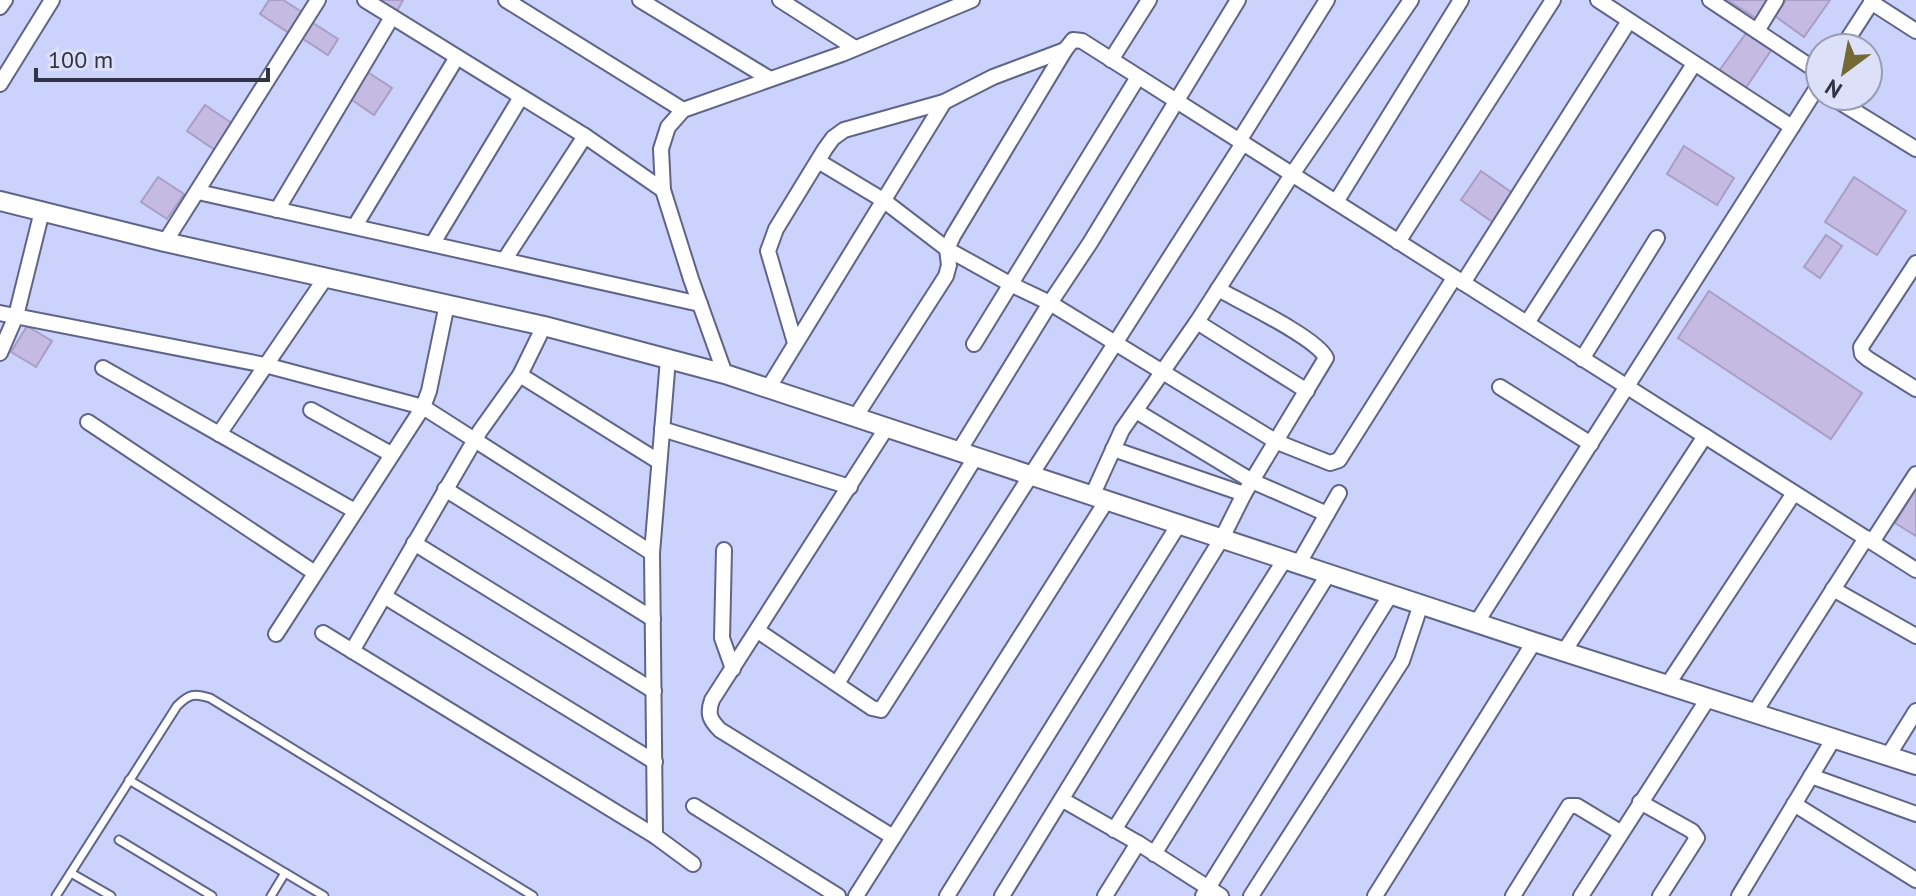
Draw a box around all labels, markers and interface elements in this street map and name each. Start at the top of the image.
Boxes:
scale bar [36,32,268,82]
north arrow [1804,32,1884,112]
text: 100 m [48,44,113,75]
text: N [1820,73,1847,105]

